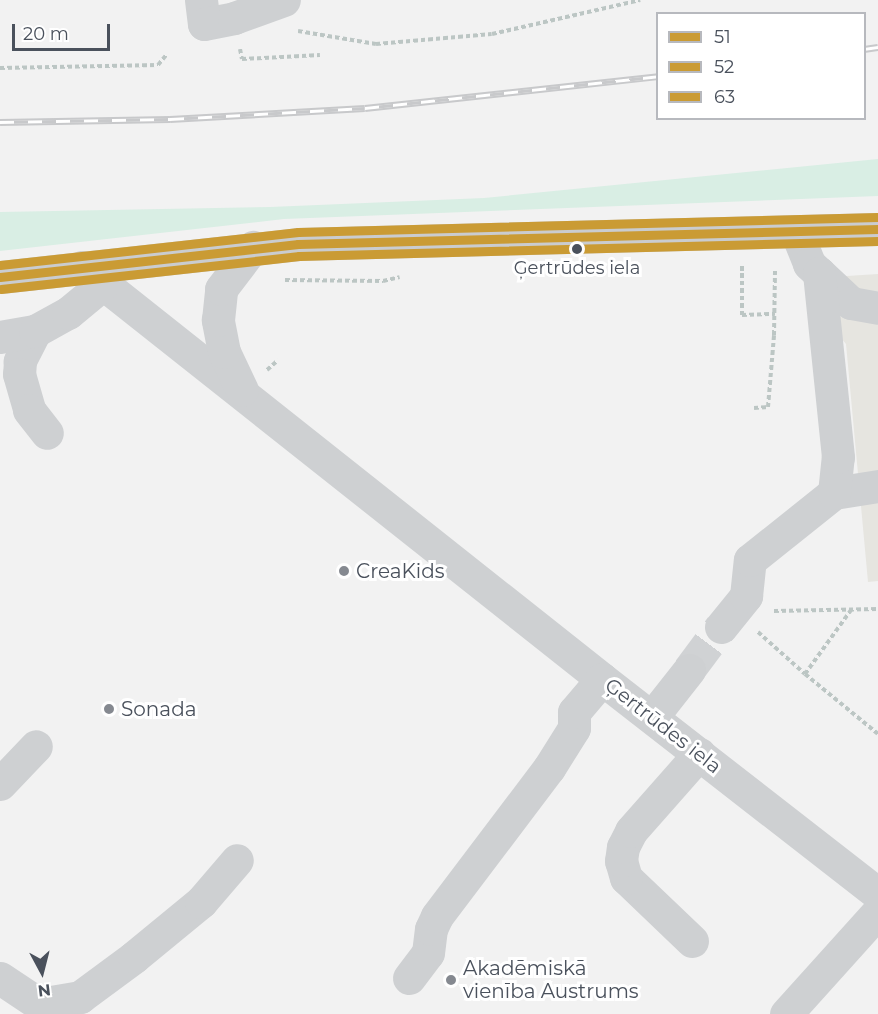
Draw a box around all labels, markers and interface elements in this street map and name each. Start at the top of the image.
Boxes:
scale bar [15,12,112,50]
legend [656,12,866,120]
text: 20 m [23,23,69,45]
text: 51 [714,26,731,48]
text: 52 [714,56,734,78]
text: 63 [714,86,735,108]
marker: Ģertrūdes iela [571,243,583,255]
place label: Ģertrūdes iela [514,257,640,279]
place label: CreaKids [356,559,444,583]
marker: CreaKids [337,564,351,578]
street label: Ģertrūdes iela [600,673,726,779]
place label: Sonada [121,697,197,721]
marker: Sonada [102,702,116,716]
north arrow [12,942,72,1002]
place label: Akadēmiskā vienība Austrums [463,957,639,1004]
marker: Akadēmiskā vienība Austrums [444,973,458,987]
text: N [37,980,52,1001]

